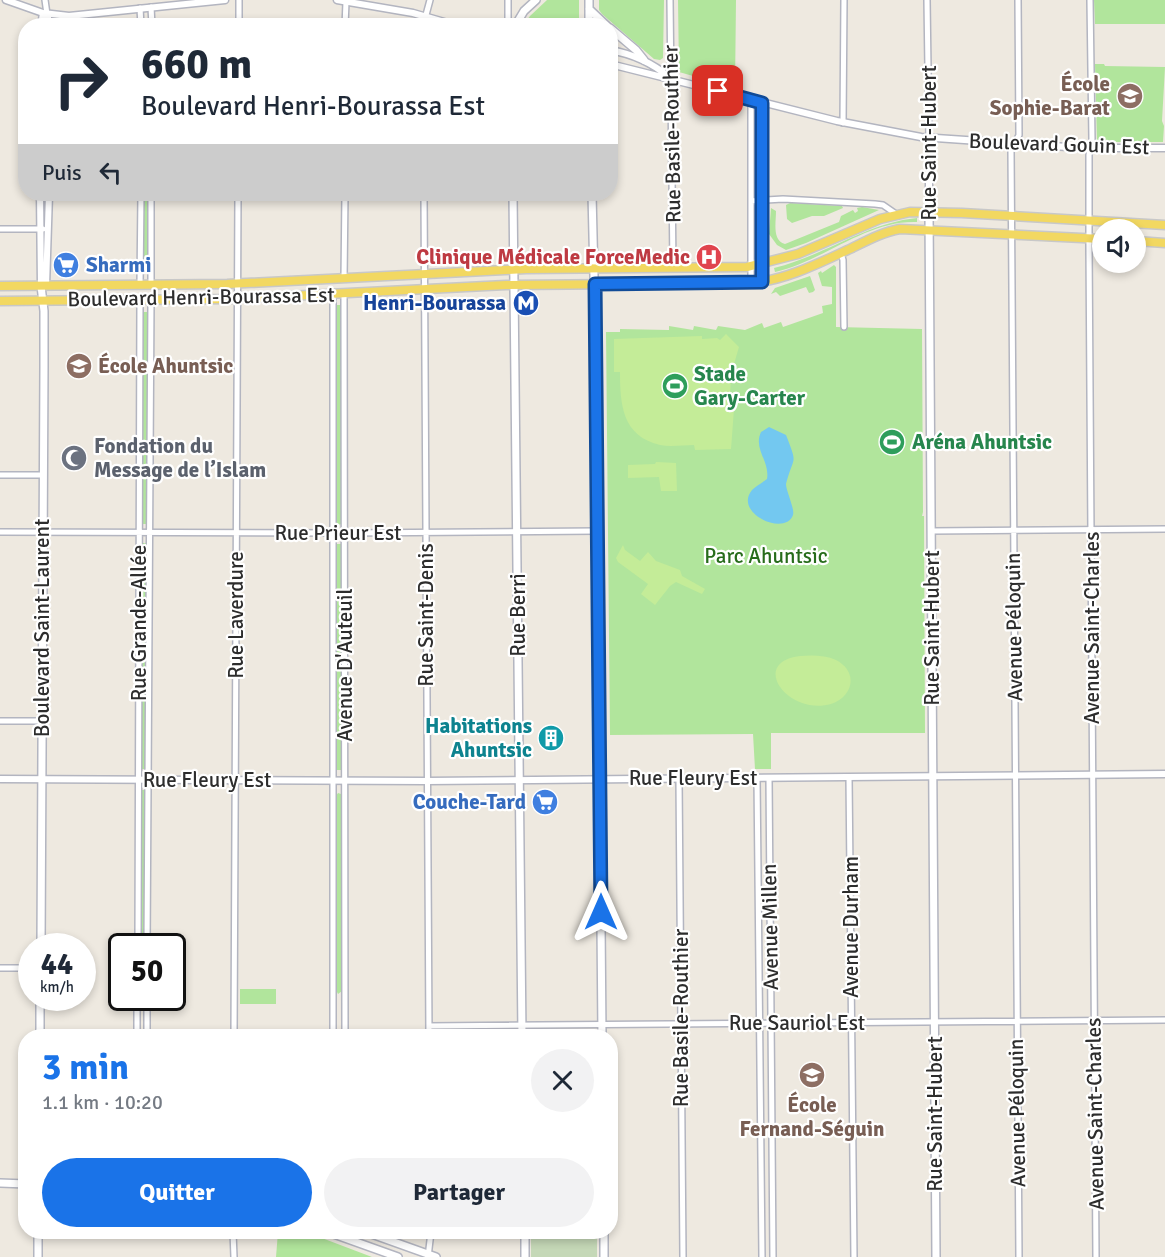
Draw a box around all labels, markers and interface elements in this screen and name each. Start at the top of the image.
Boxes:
text: 660 m [141,39,252,90]
icon: right [42,42,120,120]
street label: Rue Basile-Routhier [657,44,687,223]
pin [692,65,743,116]
street label: Rue Saint-Hubert [916,65,942,221]
place label: École Sophie-Barat [990,70,1110,121]
icon: arrive [701,74,734,107]
school or university icon: École Sophie-Barat [1115,81,1145,111]
text: Boulevard Henri-Bourassa Est [141,90,485,123]
street label: Boulevard Gouin Est [968,128,1150,160]
icon: left [94,156,127,189]
text: Puis [42,159,82,186]
map controls [1092,219,1146,273]
button: sound [1092,219,1146,273]
hospital icon: Clinique Médicale ForceMedic [694,242,724,272]
place label: Clinique Médicale ForceMedic [416,244,690,270]
supermarket icon: Sharmi [51,250,81,280]
place label: Sharmi [86,252,151,278]
street label: Boulevard Henri-Bourassa Est [67,282,335,312]
metro station icon: Henri-Bourassa [511,288,541,318]
place label: Henri-Bourassa [363,290,506,316]
school or university icon: École Ahuntsic [64,351,94,381]
place label: École Ahuntsic [98,352,233,379]
place label: Stade Gary-Carter [694,361,806,411]
sports icon: Stade Gary-Carter [660,371,690,401]
sports icon: Aréna Ahuntsic [877,427,907,457]
place label: Aréna Ahuntsic [912,429,1052,455]
place label: Fondation du Message de l’Islam [94,433,266,483]
mosque icon: Fondation du Message de l’Islam [59,443,89,473]
street label: Boulevard Saint-Laurent [29,519,55,737]
street label: Rue Prieur Est [275,520,401,546]
street label: Avenue Saint-Charles [1079,532,1105,724]
street label: Rue Saint-Denis [413,543,439,687]
park label: Parc Ahuntsic [704,543,828,569]
street label: Rue Grande-Allée [126,545,152,701]
street label: Rue Saint-Hubert [919,550,945,706]
street label: Rue Laverdure [223,551,249,679]
street label: Avenue Péloquin [1000,552,1028,702]
street label: Rue Berri [505,573,531,657]
street label: Avenue D'Auteuil [332,588,358,742]
place label: Habitations Ahuntsic [425,713,532,763]
building icon: Habitations Ahuntsic [536,723,566,753]
street label: Rue Fleury Est [629,765,757,791]
street label: Rue Fleury Est [143,767,271,793]
supermarket icon: Couche-Tard [530,787,560,817]
place label: Couche-Tard [413,789,526,815]
street label: Avenue Durham [838,856,864,998]
street label: Avenue Millen [756,863,784,991]
position arrow [569,880,633,944]
street label: Rue Basile-Routhier [668,929,694,1107]
speed limit sign: 50 [108,933,186,1011]
text: 44 [41,946,73,983]
text: km/h [40,978,74,996]
street label: Rue Sauriol Est [729,1010,865,1036]
street label: Avenue Saint-Charles [1080,1017,1110,1211]
street label: Rue Saint-Hubert [922,1036,948,1192]
street label: Avenue Péloquin [1003,1038,1031,1188]
text: 3 min [42,1045,129,1090]
button: close [531,1049,594,1112]
school or university icon: École Fernand-Séguin [797,1060,827,1090]
text: 1.1 km · 10:20 [42,1090,163,1115]
place label: École Fernand-Séguin [740,1091,884,1142]
button: Quitter [42,1158,312,1227]
button: Partager [324,1158,594,1227]

